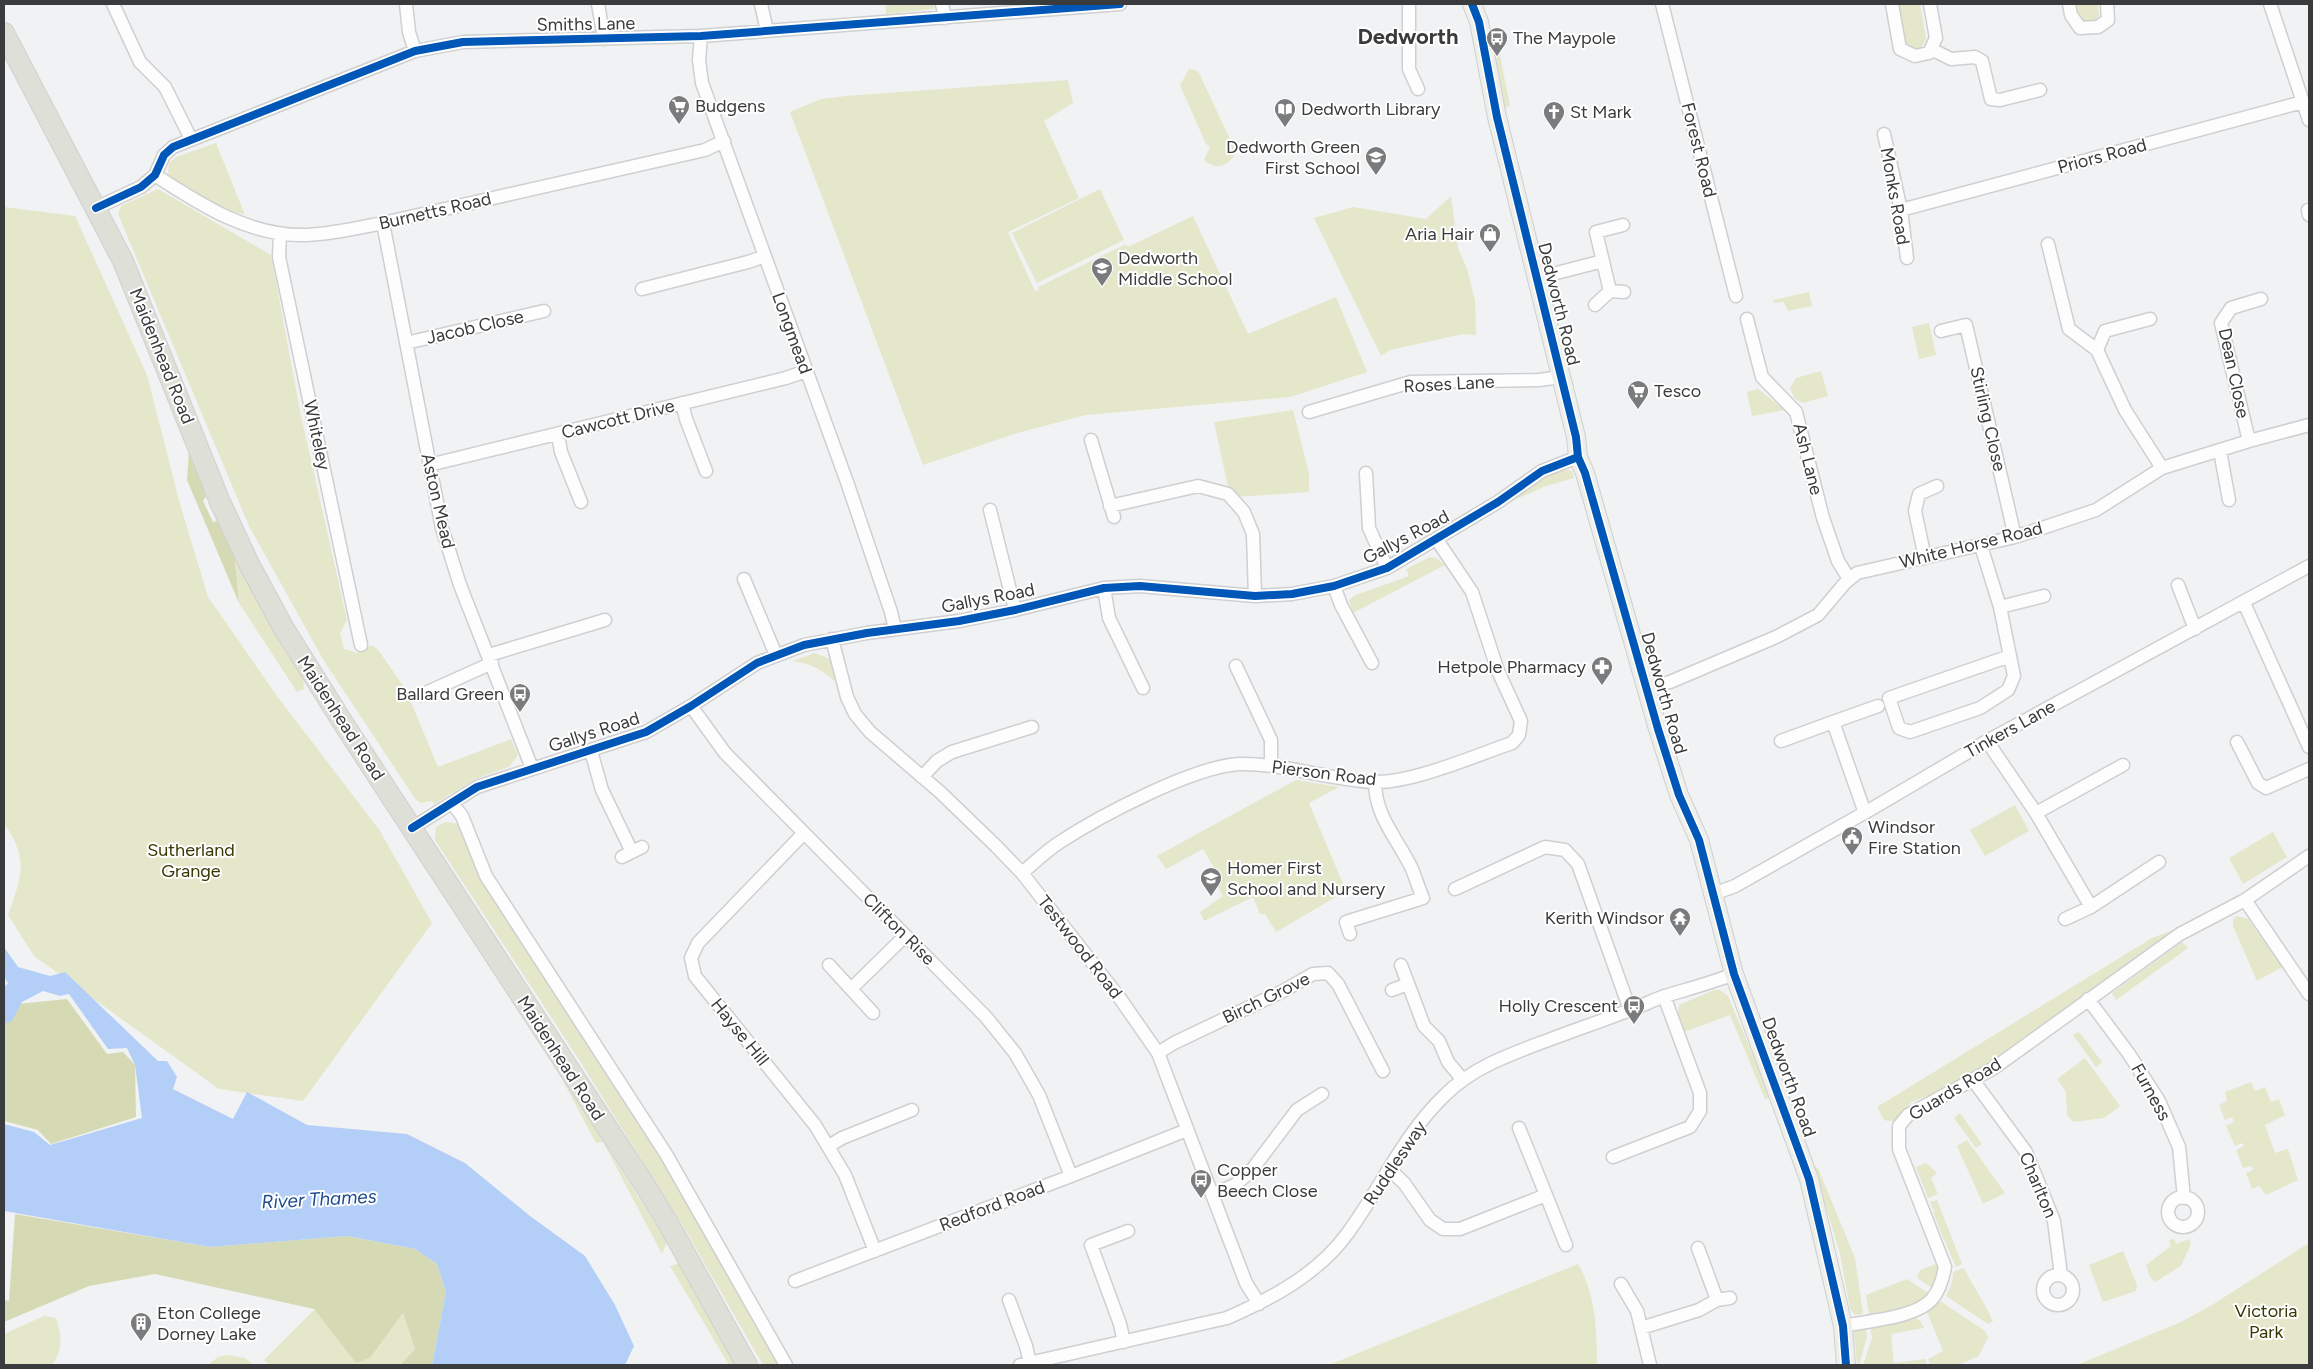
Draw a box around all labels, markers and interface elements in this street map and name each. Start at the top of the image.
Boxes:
street label: Smiths Lane [536,12,636,36]
district label: Dedworth [1357,23,1459,50]
bus stop icon: The Maypole [1485,26,1509,57]
place label: The Maypole [1513,27,1616,49]
supermarket icon: Budgens [667,94,691,125]
place label: Budgens [695,95,765,117]
library icon: Dedworth Library [1273,97,1297,128]
place label: Dedworth Library [1301,98,1441,120]
church icon: St Mark [1542,100,1566,131]
street label: Forest Road [1677,100,1721,200]
place label: St Mark [1570,101,1632,123]
street label: Priors Road [2055,134,2149,178]
place label: Dedworth Green First School [1226,136,1360,179]
school or university icon: Dedworth Green First School [1364,145,1388,176]
street label: Monks Road [1876,145,1914,247]
street label: Burnetts Road [377,187,493,235]
shop icon: Aria Hair [1478,222,1502,253]
place label: Aria Hair [1405,223,1474,245]
street label: Dedworth Road [1533,240,1585,368]
place label: Dedworth Middle School [1118,247,1232,290]
school or university icon: Dedworth Middle School [1090,256,1114,287]
street label: Maidenhead Road [125,285,199,427]
street label: Longmead [767,289,817,377]
street label: Jacob Close [424,305,526,349]
street label: Dean Close [2214,326,2254,420]
street label: Stirling Close [1965,364,2011,474]
street label: Roses Lane [1403,371,1495,397]
supermarket icon: Tesco [1626,379,1650,410]
place label: Tesco [1654,380,1701,402]
street label: Cawcott Drive [559,394,677,444]
street label: Whiteley [299,398,335,473]
street label: Ash Lane [1788,421,1828,497]
street label: Aston Mead [416,451,460,551]
street label: Gallys Road [1359,505,1453,569]
street label: White Horse Road [1897,517,2045,573]
street label: Gallys Road [940,578,1036,618]
street label: Dedworth Road [1636,629,1692,757]
street label: Maidenhead Road [292,651,390,785]
pharmacy icon: Hetpole Pharmacy [1590,655,1614,686]
place label: Hetpole Pharmacy [1437,656,1587,678]
bus stop icon: Ballard Green [508,682,532,713]
place label: Ballard Green [396,683,504,705]
street label: Tinkers Lane [1961,695,2059,763]
street label: Gallys Road [546,707,642,757]
street label: Pierson Road [1270,756,1378,790]
place label: Windsor Fire Station [1868,816,1961,859]
public building icon: Windsor Fire Station [1840,825,1864,856]
park label: Sutherland Grange [147,839,235,882]
place label: Homer First School and Nursery [1227,857,1386,900]
school or university icon: Homer First School and Nursery [1199,866,1223,897]
street label: Clifton Rise [858,888,940,970]
street label: Testwood Road [1033,891,1127,1003]
temple icon: Kerith Windsor [1668,906,1692,937]
place label: Kerith Windsor [1545,907,1664,929]
street label: Birch Grove [1219,967,1313,1029]
street label: Maidenhead Road [512,991,610,1125]
street label: Hayse Hill [706,994,774,1070]
bus stop icon: Holly Crescent [1622,994,1646,1025]
place label: Holly Crescent [1499,995,1618,1017]
street label: Dedworth Road [1757,1014,1821,1140]
street label: Guards Road [1905,1053,2005,1125]
street label: Furness [2126,1059,2176,1125]
street label: Ruddlesway [1359,1116,1432,1209]
street label: Charlton [2014,1149,2062,1221]
place label: Copper Beech Close [1217,1159,1318,1202]
bus stop icon: Copper Beech Close [1189,1168,1213,1199]
street label: Redford Road [936,1176,1048,1236]
water label: River Thames [261,1184,377,1214]
park label: Victoria Park [2234,1300,2298,1343]
place label: Eton College Dorney Lake [157,1302,261,1345]
building icon: Eton College Dorney Lake [129,1311,153,1342]

